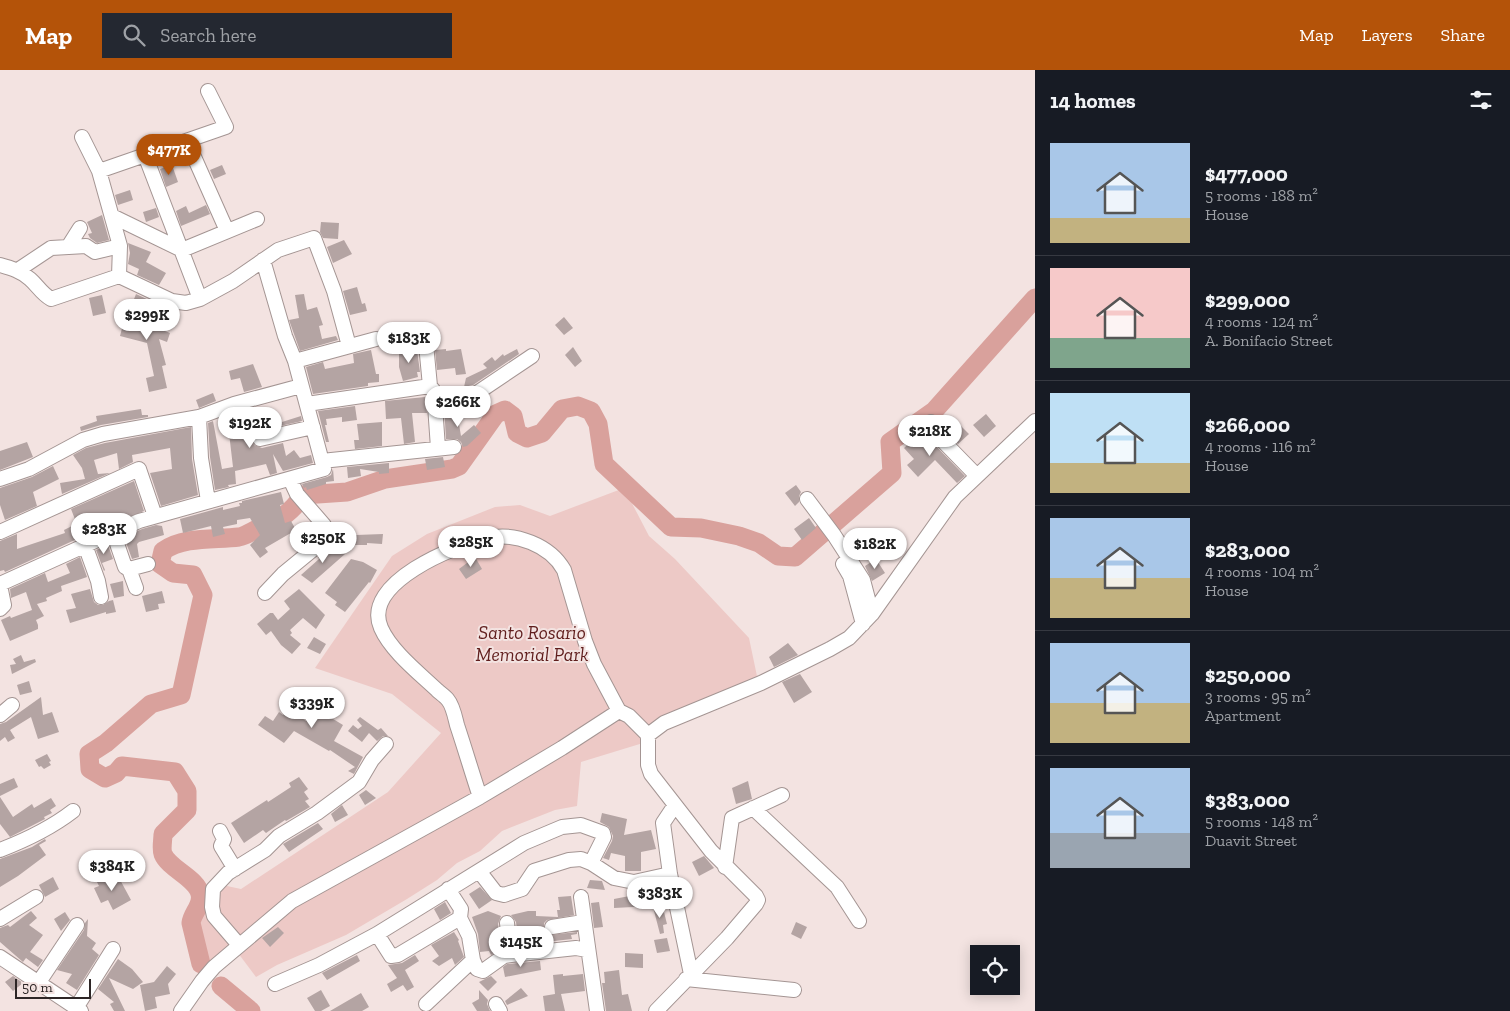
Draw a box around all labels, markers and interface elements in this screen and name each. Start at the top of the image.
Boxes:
search box [102,13,452,58]
text: Map [25,21,72,50]
icon: search [120,21,148,49]
text: Search here [160,24,257,47]
text: Map [1299,24,1334,46]
text: Layers [1362,24,1413,46]
text: Share [1441,24,1485,46]
icon: filters [1467,86,1495,114]
text: 14 homes [1050,88,1136,113]
pin: $477K [134,134,204,176]
text: $477K [147,140,191,159]
text: $477,000 [1205,161,1288,186]
icon: home [1090,163,1150,223]
text: 5 rooms · 188 m² [1205,186,1318,205]
text: House [1205,205,1248,224]
text: $299,000 [1205,287,1290,312]
icon: home [1090,288,1150,348]
pin: $299K [112,298,182,341]
text: $299K [125,305,169,324]
text: 4 rooms · 124 m² [1205,312,1318,331]
pin: $183K [374,322,444,364]
text: $183K [388,328,430,347]
text: A. Bonifacio Street [1205,331,1333,350]
pin: $266K [423,386,493,428]
text: $266K [436,392,480,411]
pin: $192K [215,406,285,449]
text: $266,000 [1205,412,1290,437]
text: $192K [229,413,271,432]
icon: home [1090,413,1150,473]
pin: $218K [895,414,965,457]
text: $218K [909,421,951,440]
text: 4 rooms · 116 m² [1205,437,1316,456]
text: House [1205,456,1248,475]
pin: $283K [69,512,139,555]
text: $283K [82,519,126,538]
pin: $250K [288,522,358,564]
pin: $285K [436,526,506,568]
text: $250K [301,528,345,547]
pin: $182K [840,528,910,570]
text: $285K [449,532,493,551]
text: $182K [854,534,896,553]
text: $283,000 [1205,537,1290,562]
icon: home [1090,538,1150,598]
text: 4 rooms · 104 m² [1205,562,1319,581]
text: House [1205,581,1248,600]
park label: Santo Rosario Memorial Park [476,621,588,666]
text: $250,000 [1205,662,1291,687]
icon: home [1090,663,1150,723]
pin: $339K [277,686,347,729]
text: 3 rooms · 95 m² [1205,687,1311,706]
text: $339K [290,693,334,712]
text: Apartment [1205,706,1281,725]
text: $383,000 [1205,787,1290,812]
icon: home [1090,788,1150,848]
text: 5 rooms · 148 m² [1205,812,1318,831]
text: Duavit Street [1205,831,1297,850]
pin: $384K [77,850,147,892]
text: $384K [90,856,134,875]
pin: $383K [625,876,695,919]
text: $383K [638,883,682,902]
pin: $145K [486,926,556,968]
text: $145K [500,932,542,951]
map controls [970,945,1020,995]
button: locate [970,945,1020,995]
scale bar [15,976,91,999]
text: 50 m [22,979,53,996]

